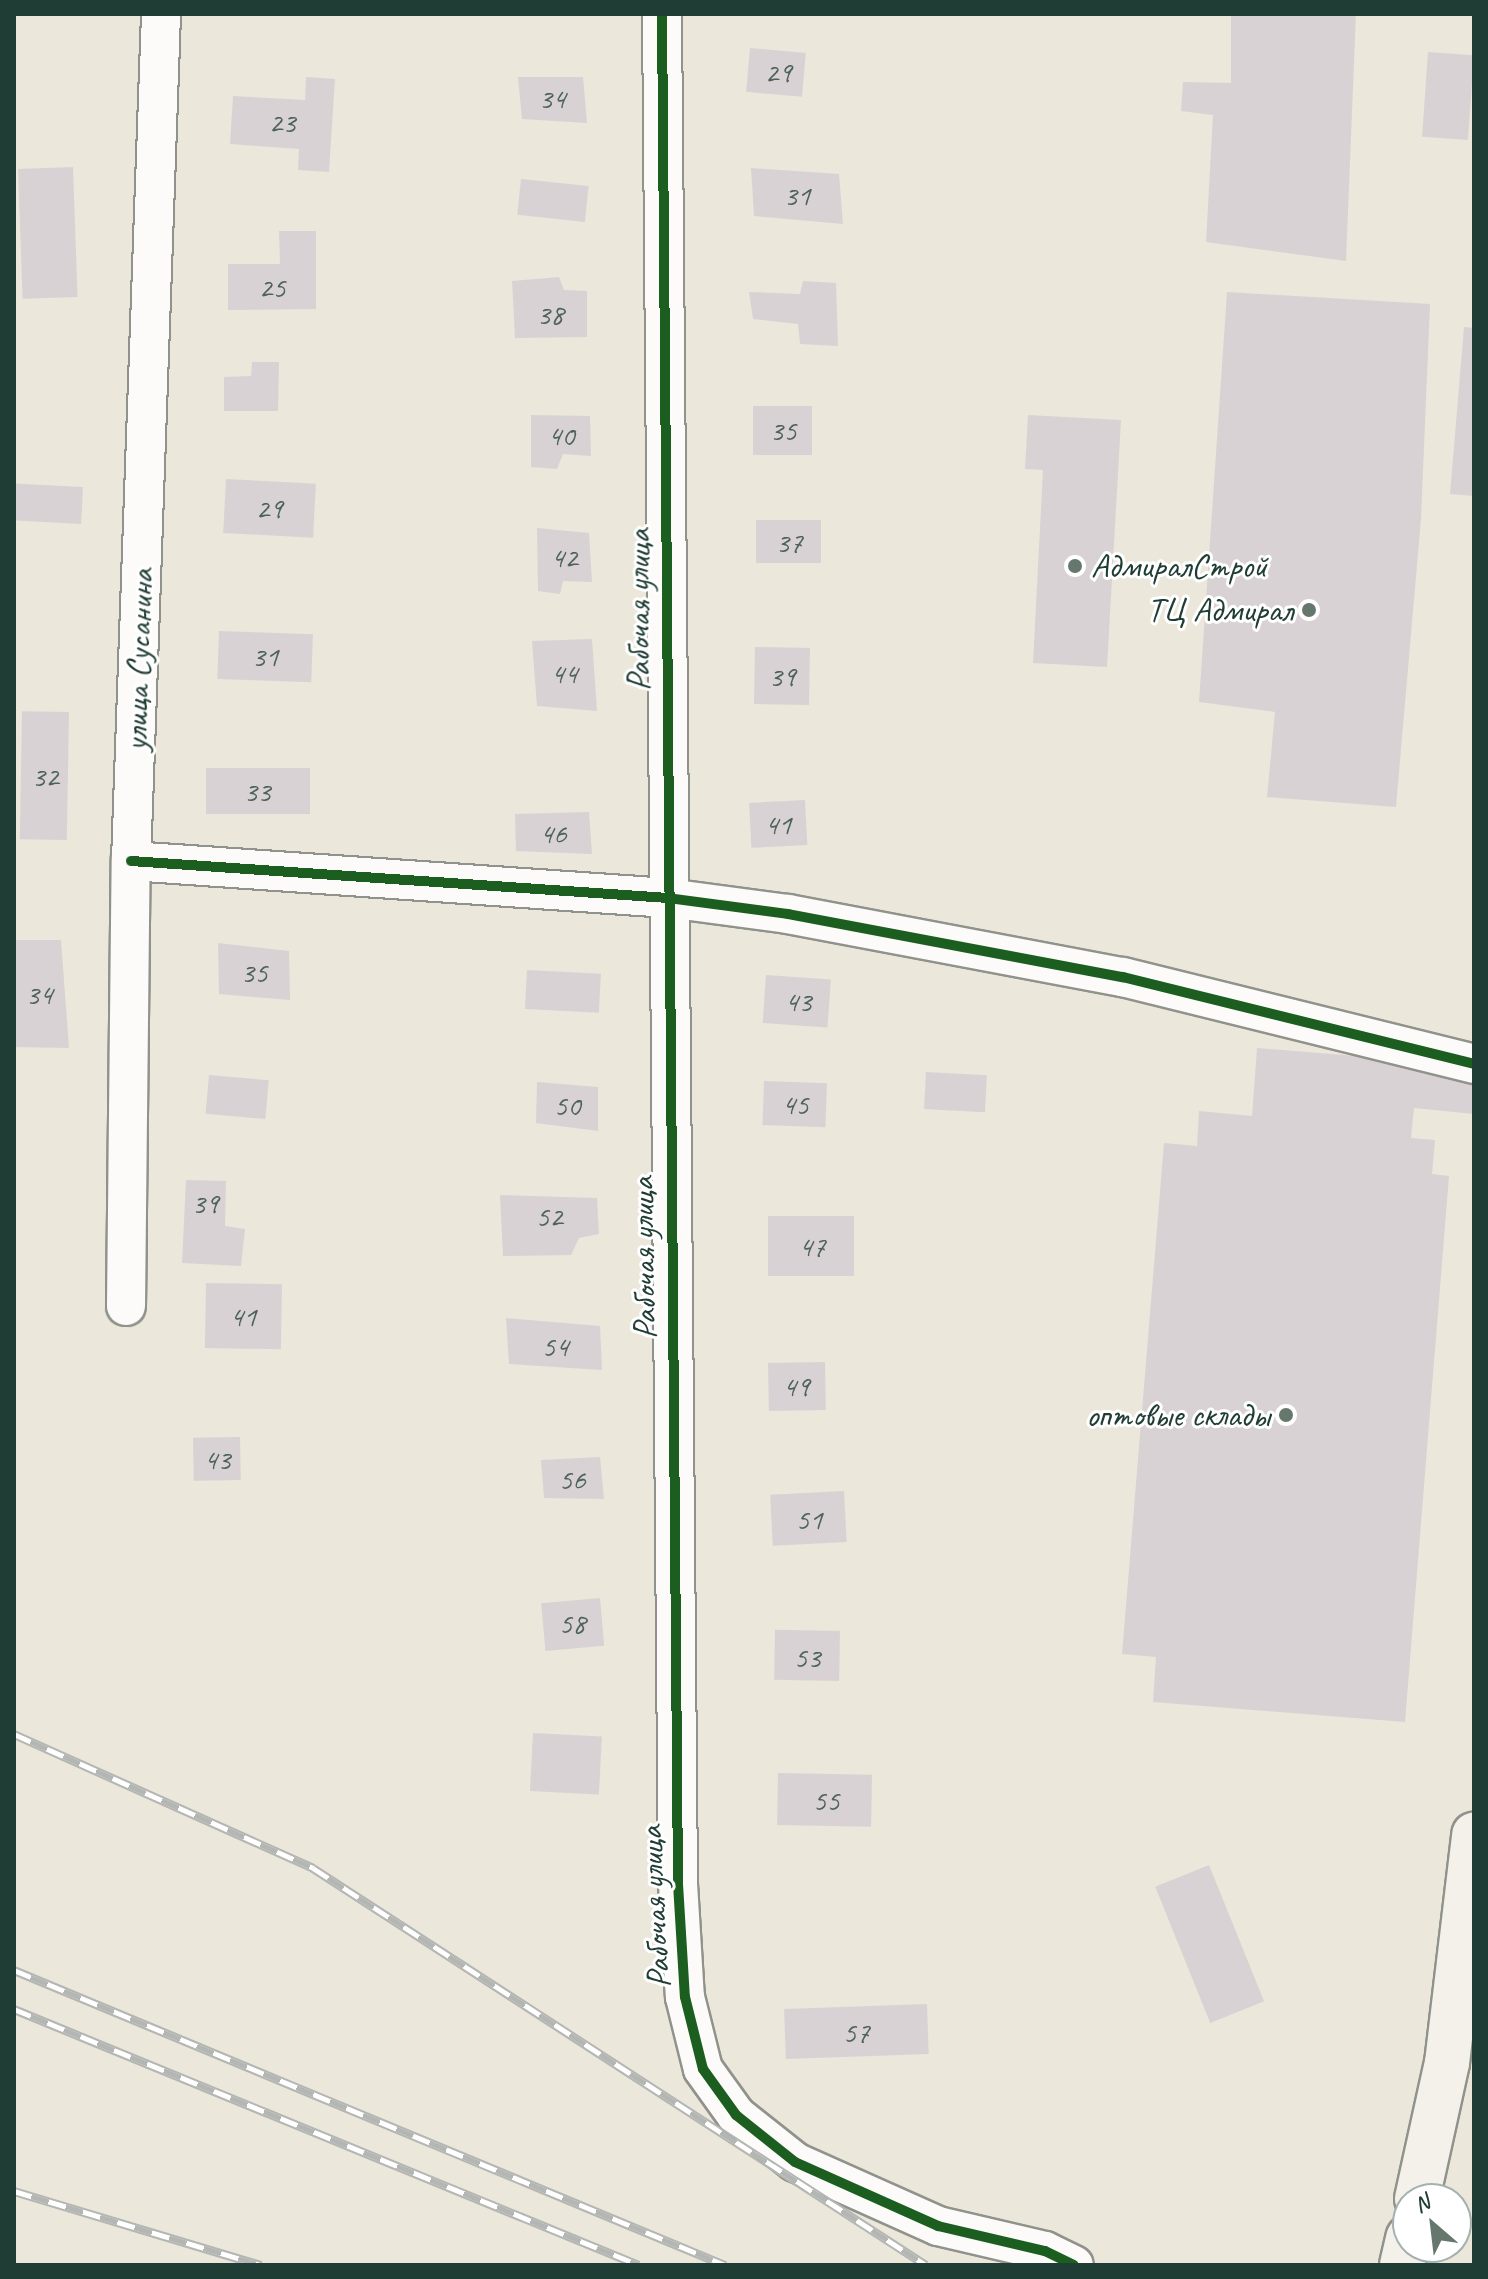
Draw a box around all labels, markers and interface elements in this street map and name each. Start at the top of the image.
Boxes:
house number: 29 [765,54,791,90]
house number: 34 [539,80,565,116]
house number: 23 [269,104,295,140]
house number: 31 [784,177,810,213]
house number: 25 [259,269,285,305]
house number: 38 [537,296,563,332]
house number: 35 [770,412,796,448]
house number: 40 [548,417,574,453]
house number: 29 [256,490,282,526]
house number: 37 [776,524,802,560]
street label: Рабочая улица [618,528,658,692]
house number: 42 [551,539,577,575]
place label: АдмиралСтрой [1091,546,1267,586]
marker: АдмиралСтрой [1066,557,1084,575]
street label: улица Сусанина [114,568,162,752]
place label: ТЦ Адмирал [1147,590,1293,630]
marker: ТЦ Адмирал [1300,601,1318,619]
house number: 31 [252,638,278,674]
house number: 44 [551,655,577,691]
house number: 39 [769,658,795,694]
house number: 32 [32,758,58,794]
house number: 33 [244,773,270,809]
house number: 41 [765,806,791,842]
house number: 46 [540,815,566,851]
house number: 35 [241,954,267,990]
house number: 34 [26,976,52,1012]
house number: 43 [785,983,811,1019]
house number: 45 [782,1086,808,1122]
house number: 50 [554,1087,580,1123]
street label: Рабочая улица [621,1176,665,1340]
house number: 39 [192,1185,218,1221]
house number: 52 [536,1198,562,1234]
house number: 47 [799,1228,825,1264]
house number: 41 [230,1298,256,1334]
house number: 54 [542,1328,568,1364]
house number: 49 [783,1368,809,1404]
place label: оптовые склады [1085,1395,1270,1435]
marker: оптовые склады [1277,1406,1295,1424]
house number: 43 [204,1441,230,1477]
house number: 56 [559,1461,585,1497]
house number: 51 [796,1501,822,1537]
house number: 58 [559,1605,585,1641]
house number: 53 [794,1639,820,1675]
house number: 55 [813,1782,839,1818]
street label: Рабочая улица [629,1824,679,1990]
house number: 57 [843,2014,869,2050]
north arrow [1392,2183,1472,2263]
text: N [1409,2188,1434,2219]

